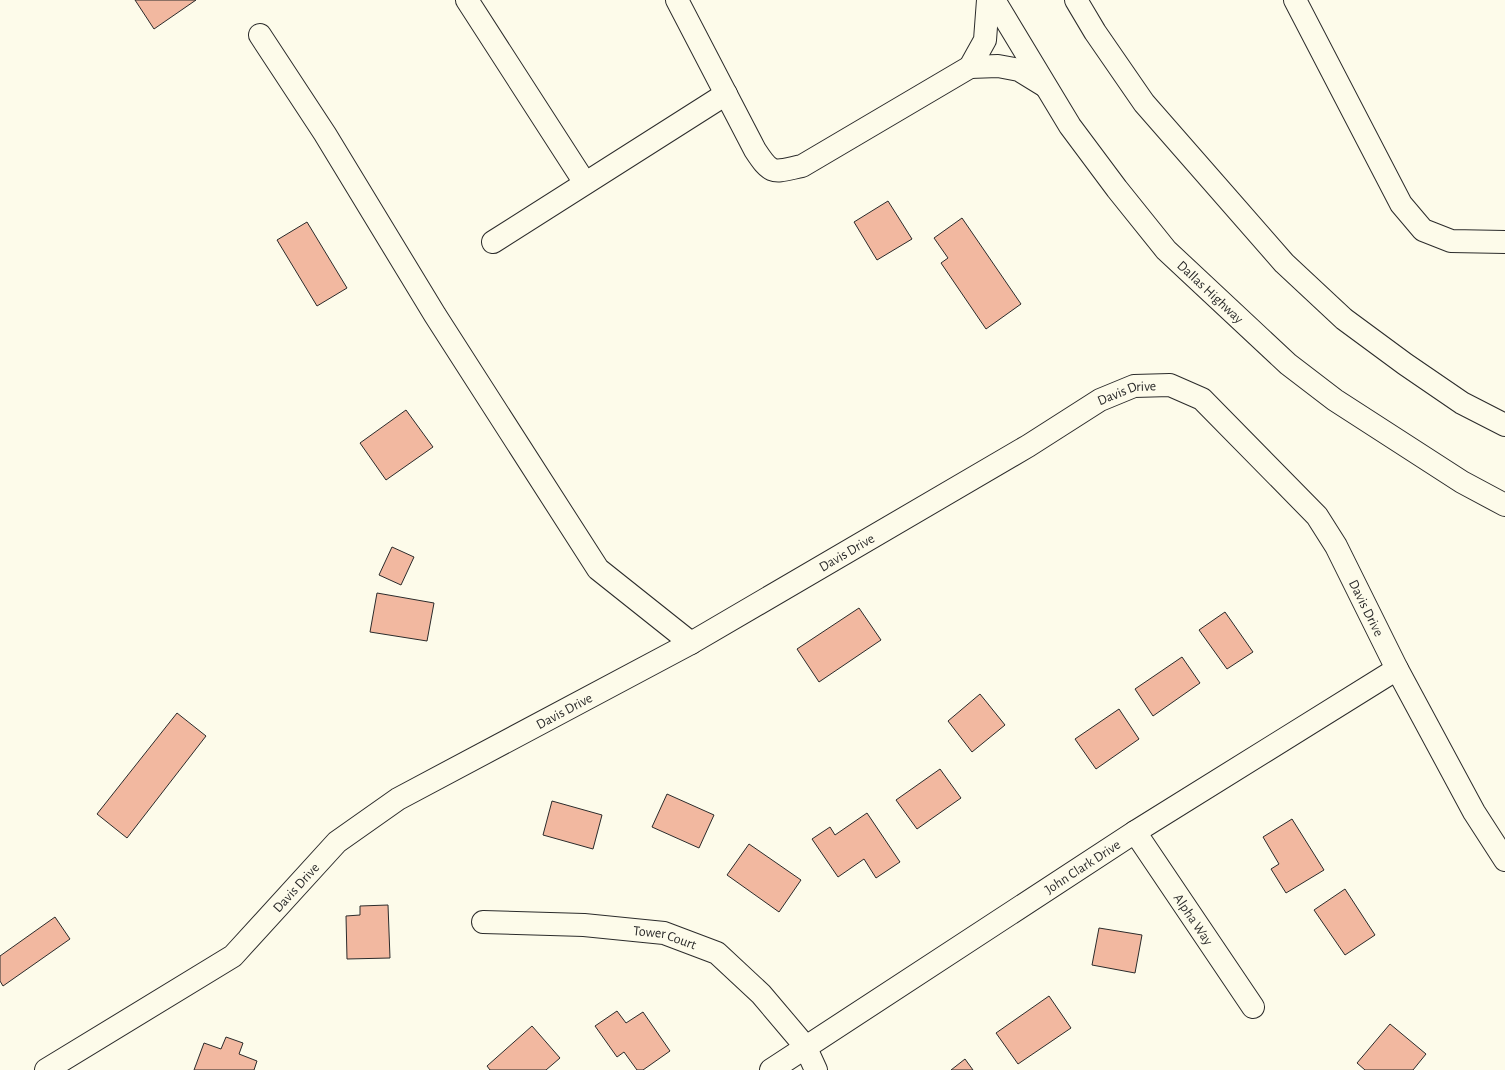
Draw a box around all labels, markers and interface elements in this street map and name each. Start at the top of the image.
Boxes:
street label: Dallas Highway [1174,258,1246,326]
street label: Davis Drive [1096,379,1156,408]
street label: Davis Drive [817,531,877,574]
street label: Davis Drive [1346,578,1386,639]
street label: Davis Drive [534,691,595,732]
street label: John Clark Drive [1043,838,1123,897]
street label: Davis Drive [271,861,322,915]
street label: Alpha Way [1171,891,1215,948]
street label: Tower Court [632,924,699,953]

